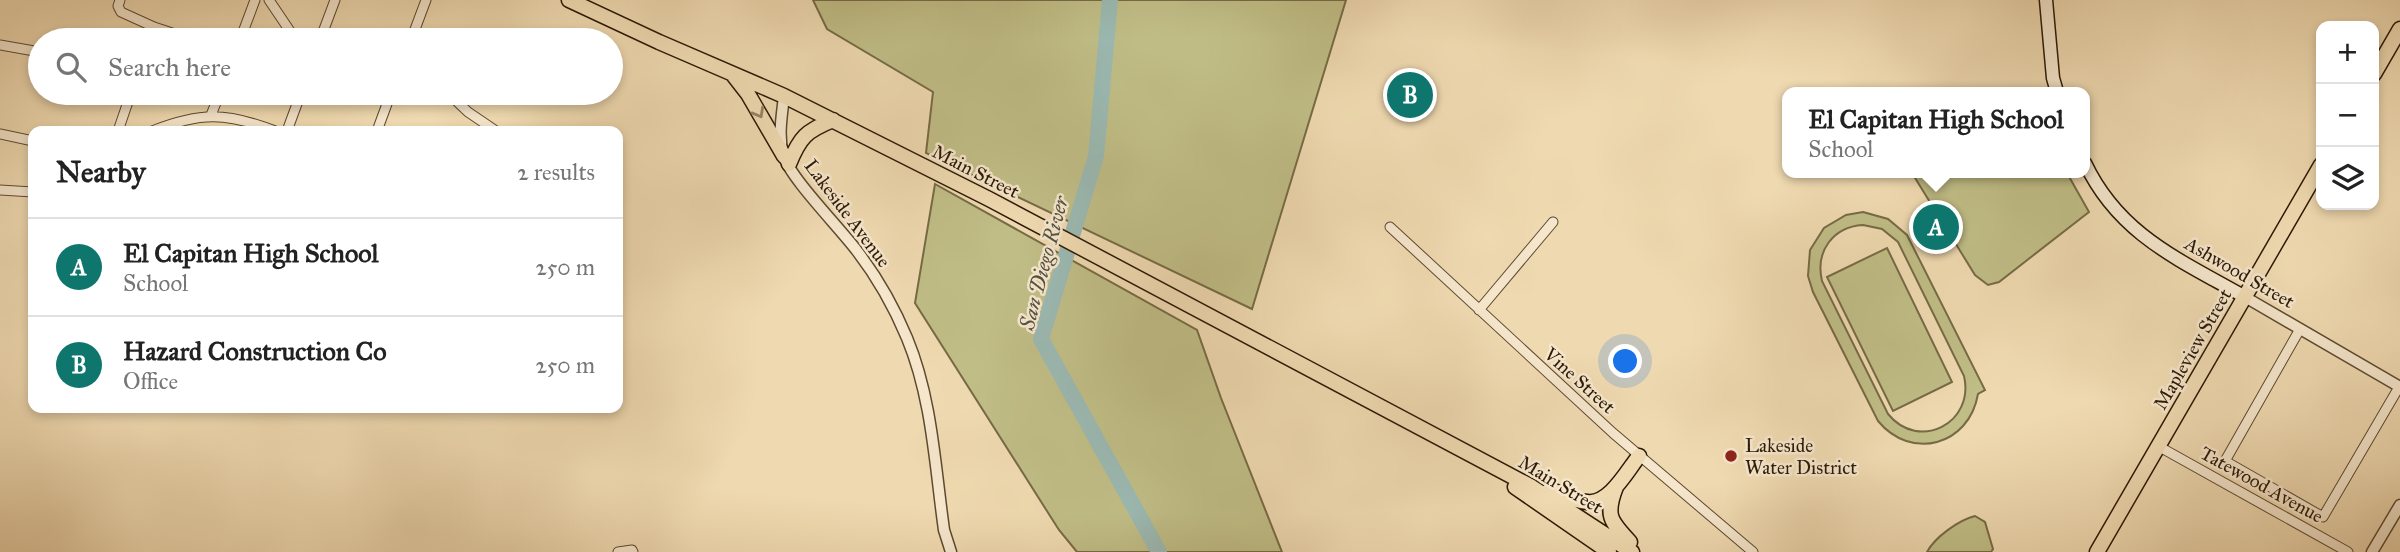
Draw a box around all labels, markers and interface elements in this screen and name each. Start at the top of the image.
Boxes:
map controls [2316,21,2379,210]
button: + [2316,21,2379,84]
search box [28,28,623,105]
icon: search [52,48,90,86]
text: Search here [108,51,231,83]
pin: B [1387,69,1433,121]
button: − [2316,84,2379,147]
popup [1782,87,2090,178]
text: El Capitan High School [1808,103,2064,135]
one-way arrow [751,106,764,118]
text: School [1808,135,1874,163]
street label: Main Street [928,140,1023,203]
button: layers [2316,147,2379,210]
text: Nearby [56,154,146,190]
street label: Lakeside Avenue [800,155,896,272]
text: 2 results [517,158,595,186]
water label: San Diego River [1013,192,1075,334]
pin: A [1913,201,1959,253]
street label: Ashwood Street [2180,231,2299,313]
text: El Capitan High School [123,237,378,269]
text: A [71,253,87,281]
text: 250 m [535,253,595,281]
text: School [123,269,188,297]
street label: Mapleview Street [2148,284,2236,414]
text: Hazard Construction Co [123,335,386,367]
street label: Vine Street [1539,342,1620,419]
your location [1608,344,1642,378]
text: B [71,351,87,379]
text: 250 m [535,351,595,379]
text: Office [123,367,178,395]
place label: Lakeside Water District [1745,434,1857,479]
street label: Tatewood Avenue [2196,441,2327,528]
marker: Lakeside Water District [1723,448,1739,464]
street label: Main Street [1514,450,1607,519]

